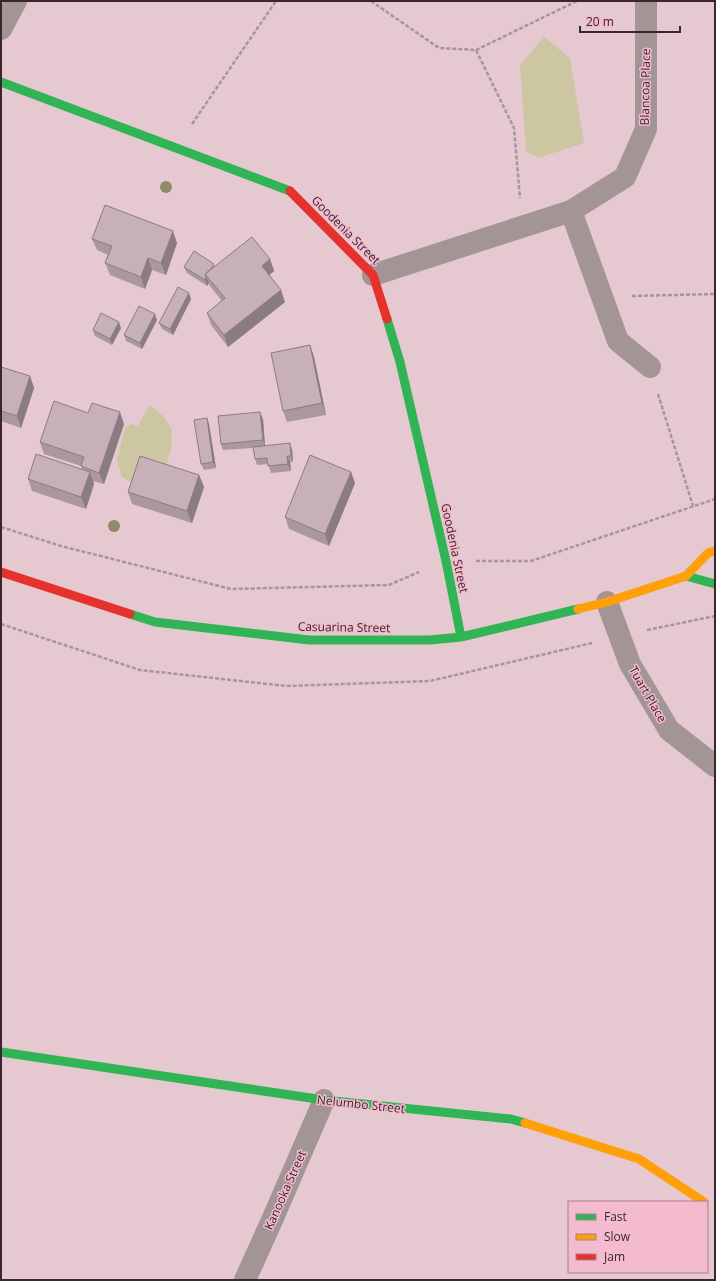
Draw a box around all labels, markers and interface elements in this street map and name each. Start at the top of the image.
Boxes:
scale bar [580,8,680,34]
text: 20 m [586,13,614,30]
street label: Blancoa Place [636,48,654,126]
street label: Goodenia Street [308,192,384,268]
street label: Goodenia Street [437,502,473,594]
street label: Casuarina Street [298,618,390,636]
street label: Tuart Place [625,663,671,725]
street label: Nelumbo Street [316,1091,406,1117]
street label: Kanooka Street [260,1148,310,1232]
legend [568,1201,708,1273]
text: Fast [604,1208,627,1225]
text: Slow [604,1228,631,1245]
text: Jam [603,1248,625,1265]

